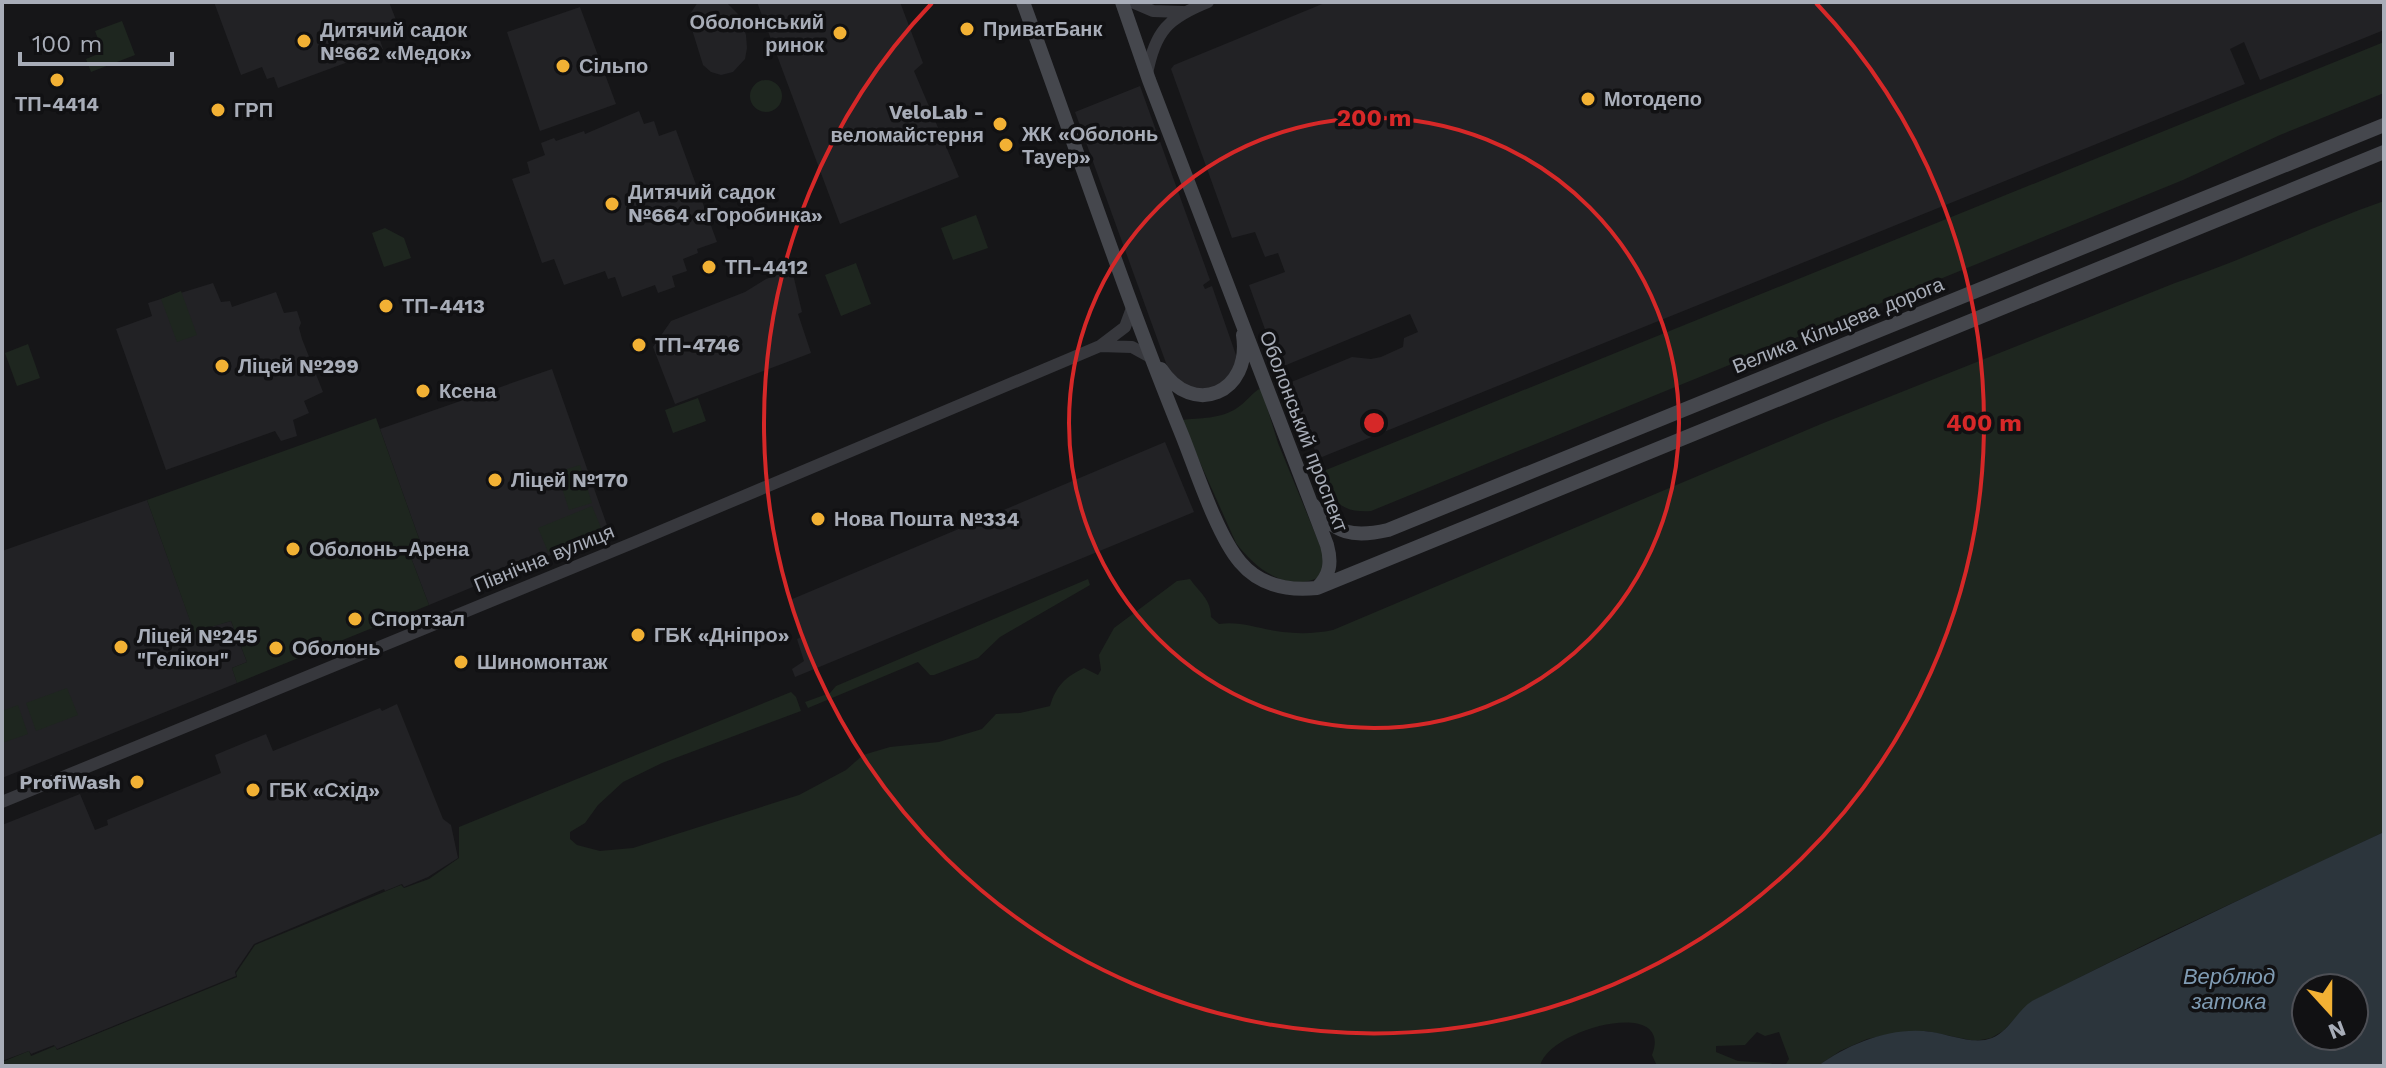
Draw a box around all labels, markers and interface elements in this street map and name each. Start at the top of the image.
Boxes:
place label: Оболонський ринок [690,10,825,57]
scale bar [20,16,172,66]
place label: ПриватБанк [983,17,1103,41]
place label: Дитячий садок №662 «Медок» [320,18,472,65]
marker: ПриватБанк [958,20,976,38]
marker: Оболонський ринок [831,24,849,42]
text: 100 m [32,30,102,58]
marker: Дитячий садок №662 «Медок» [295,32,313,50]
place label: Сільпо [579,54,648,78]
marker: Сільпо [554,57,572,75]
marker: ТП-4414 [48,71,66,89]
place label: Мотодепо [1604,87,1702,111]
marker: Мотодепо [1579,90,1597,108]
place label: ТП-4414 [15,92,99,116]
place label: ГРП [234,98,273,122]
place label: VeloLab - веломайстерня [830,100,984,147]
marker: ГРП [209,101,227,119]
text: 200 m [1337,104,1411,132]
marker: VeloLab - веломайстерня [991,115,1009,133]
place label: ЖК «Оболонь Тауер» [1021,122,1158,169]
marker: ЖК «Оболонь Тауер» [997,136,1015,154]
place label: Дитячий садок №664 «Горобинка» [628,180,823,227]
marker: Дитячий садок №664 «Горобинка» [603,195,621,213]
place label: ТП-4412 [725,255,808,279]
marker: ТП-4412 [700,258,718,276]
street label: Велика Кільцева дорога [1729,271,1948,378]
place label: ТП-4413 [402,294,485,318]
marker: ТП-4413 [377,297,395,315]
street label: Оболонський проспект [1255,327,1353,535]
place label: ТП-4746 [655,333,740,357]
marker: ТП-4746 [630,336,648,354]
place label: Ліцей №299 [238,354,359,378]
marker: Ліцей №299 [213,357,231,375]
place label: Ксена [439,379,497,403]
marker: Ксена [414,382,432,400]
centre of rings [1360,409,1388,437]
text: 400 m [1946,409,2022,437]
place label: Ліцей №170 [511,468,628,492]
marker: Ліцей №170 [486,471,504,489]
place label: Нова Пошта №334 [834,507,1019,531]
marker: Нова Пошта №334 [809,510,827,528]
street label: Північна вулиця [470,519,618,597]
place label: Оболонь-Арена [309,537,470,561]
marker: Оболонь-Арена [284,540,302,558]
place label: Спортзал [371,607,465,631]
marker: Спортзал [346,610,364,628]
place label: ГБК «Дніпро» [654,623,790,647]
place label: Ліцей №245 "Гелікон" [137,624,258,671]
marker: ГБК «Дніпро» [629,626,647,644]
place label: Оболонь [292,636,381,660]
marker: Ліцей №245 "Гелікон" [112,638,130,656]
marker: Оболонь [267,639,285,657]
place label: Шиномонтаж [477,650,608,674]
marker: Шиномонтаж [452,653,470,671]
place label: ProfiWash [19,770,121,794]
marker: ProfiWash [128,773,146,791]
place label: ГБК «Схід» [269,778,380,802]
marker: ГБК «Схід» [244,781,262,799]
water label: Верблюд затока [2183,964,2275,1014]
north arrow [2290,972,2370,1052]
text: N [2325,1016,2349,1045]

